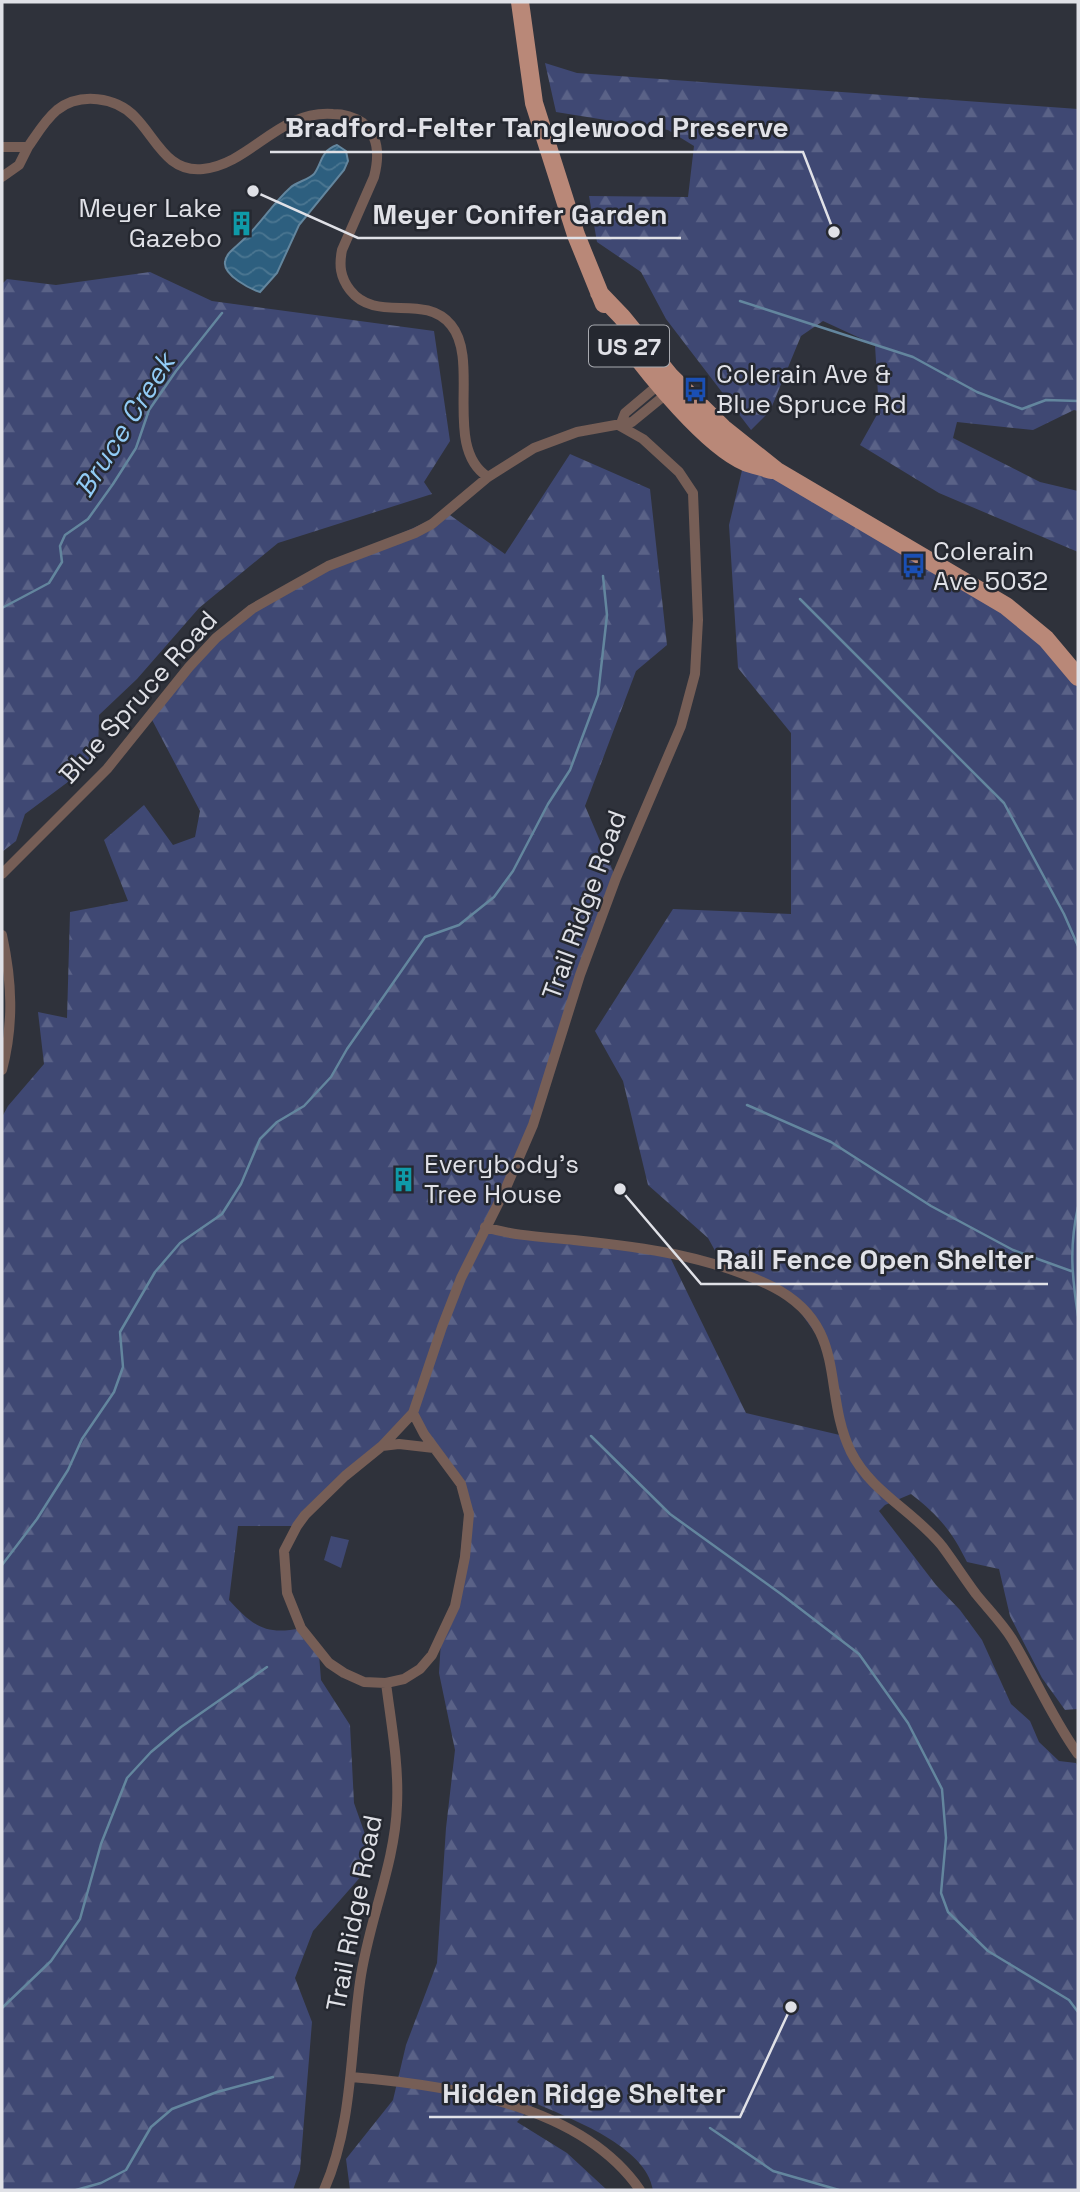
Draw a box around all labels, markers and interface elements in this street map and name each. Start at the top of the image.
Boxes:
callout: Bradford-Felter Tanglewood Preserve [270,103,803,152]
text: Bradford-Felter Tanglewood Preserve [285,109,789,145]
callout: Meyer Conifer Garden [358,189,681,238]
place label: Meyer Lake Gazebo [78,191,222,255]
text: Meyer Conifer Garden [372,196,668,232]
building icon: Meyer Lake Gazebo [228,209,256,237]
road number: US 27 [589,326,669,366]
water label: Bruce Creek [66,344,184,504]
place label: Colerain Ave & Blue Spruce Rd [716,357,907,421]
bus stop icon: Colerain Ave & Blue Spruce Rd [682,375,710,403]
place label: Colerain Ave 5032 [933,534,1048,598]
bus stop icon: Colerain Ave 5032 [899,552,927,580]
street label: Blue Spruce Road [51,603,225,791]
street label: Trail Ridge Road [534,806,634,1004]
place label: Everybody's Tree House [424,1147,579,1211]
building icon: Everybody's Tree House [390,1165,418,1193]
callout: Rail Fence Open Shelter [701,1235,1048,1284]
text: Rail Fence Open Shelter [716,1241,1034,1277]
street label: Trail Ridge Road [318,1812,390,2014]
callout: Hidden Ridge Shelter [429,2068,740,2117]
text: Hidden Ridge Shelter [442,2075,726,2111]

